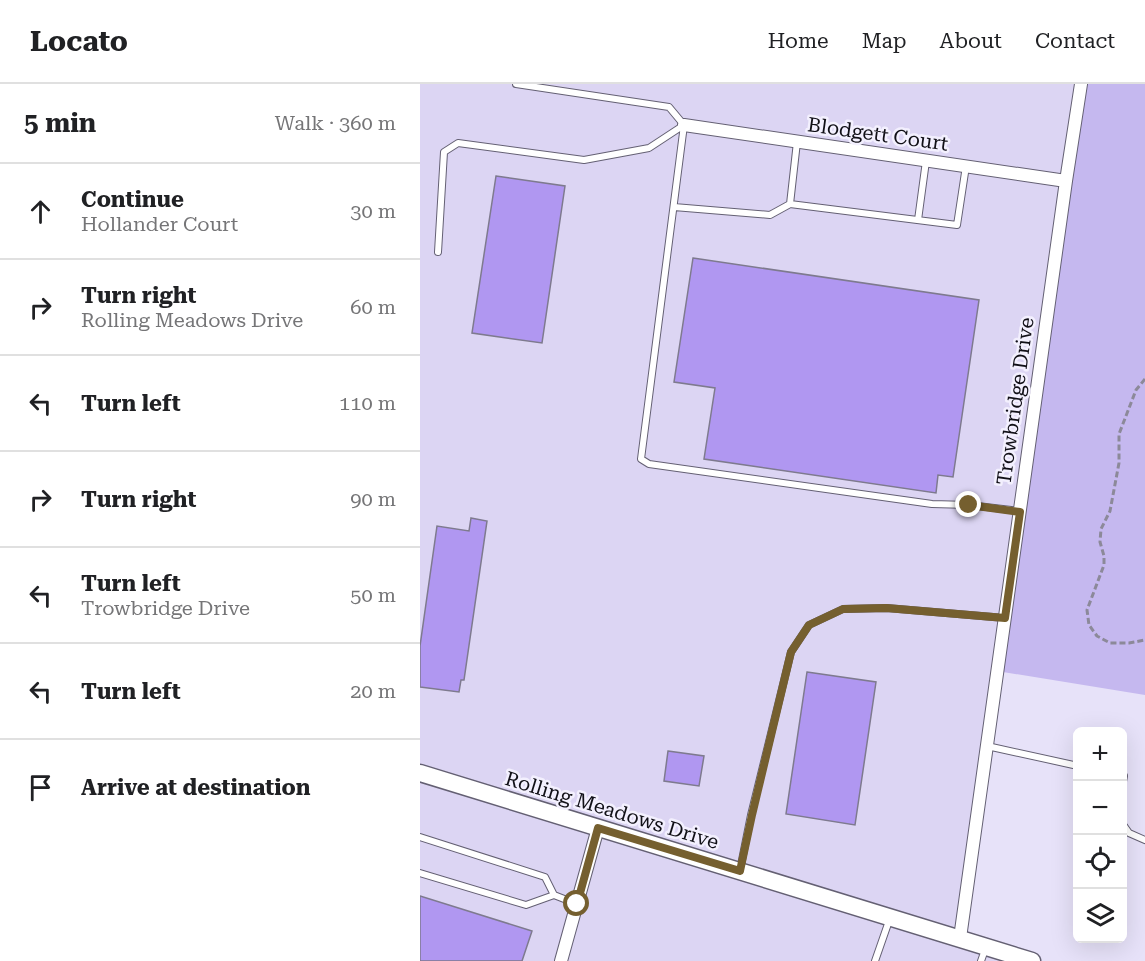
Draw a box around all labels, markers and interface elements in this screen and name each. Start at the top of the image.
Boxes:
text: Locato [30,25,128,58]
text: Home [768,29,829,53]
text: Map [862,29,907,53]
text: About [940,29,1002,53]
text: Contact [1035,29,1115,53]
text: 5 min [24,108,96,138]
text: Walk · 360 m [275,111,396,135]
street label: Blodgett Court [806,112,950,156]
text: Continue [81,187,184,212]
icon: ahead [24,195,57,228]
text: 30 m [350,199,396,223]
text: Hollander Court [81,212,238,236]
text: Turn right [81,283,196,308]
icon: right [24,291,57,324]
text: 60 m [350,295,396,319]
text: Rolling Meadows Drive [81,308,303,332]
street label: Trowbridge Drive [991,316,1039,486]
icon: left [24,387,57,420]
text: Turn left [81,391,181,416]
text: 110 m [339,391,396,415]
icon: right [24,483,57,516]
text: Turn right [81,487,196,512]
text: 90 m [350,487,396,511]
route end [955,491,981,517]
text: Turn left [81,571,181,596]
icon: left [24,579,57,612]
text: 50 m [350,583,396,607]
text: Trowbridge Drive [81,596,250,620]
icon: left [24,675,57,708]
text: Turn left [81,679,181,704]
text: 20 m [350,679,396,703]
map controls [1073,727,1127,943]
button: + [1073,727,1127,781]
street label: Rolling Meadows Drive [502,766,722,854]
icon: arrive [24,771,57,804]
text: Arrive at destination [81,775,310,800]
button: − [1073,781,1127,835]
button: locate [1073,835,1127,889]
button: layers [1073,889,1127,943]
route start [563,890,589,916]

